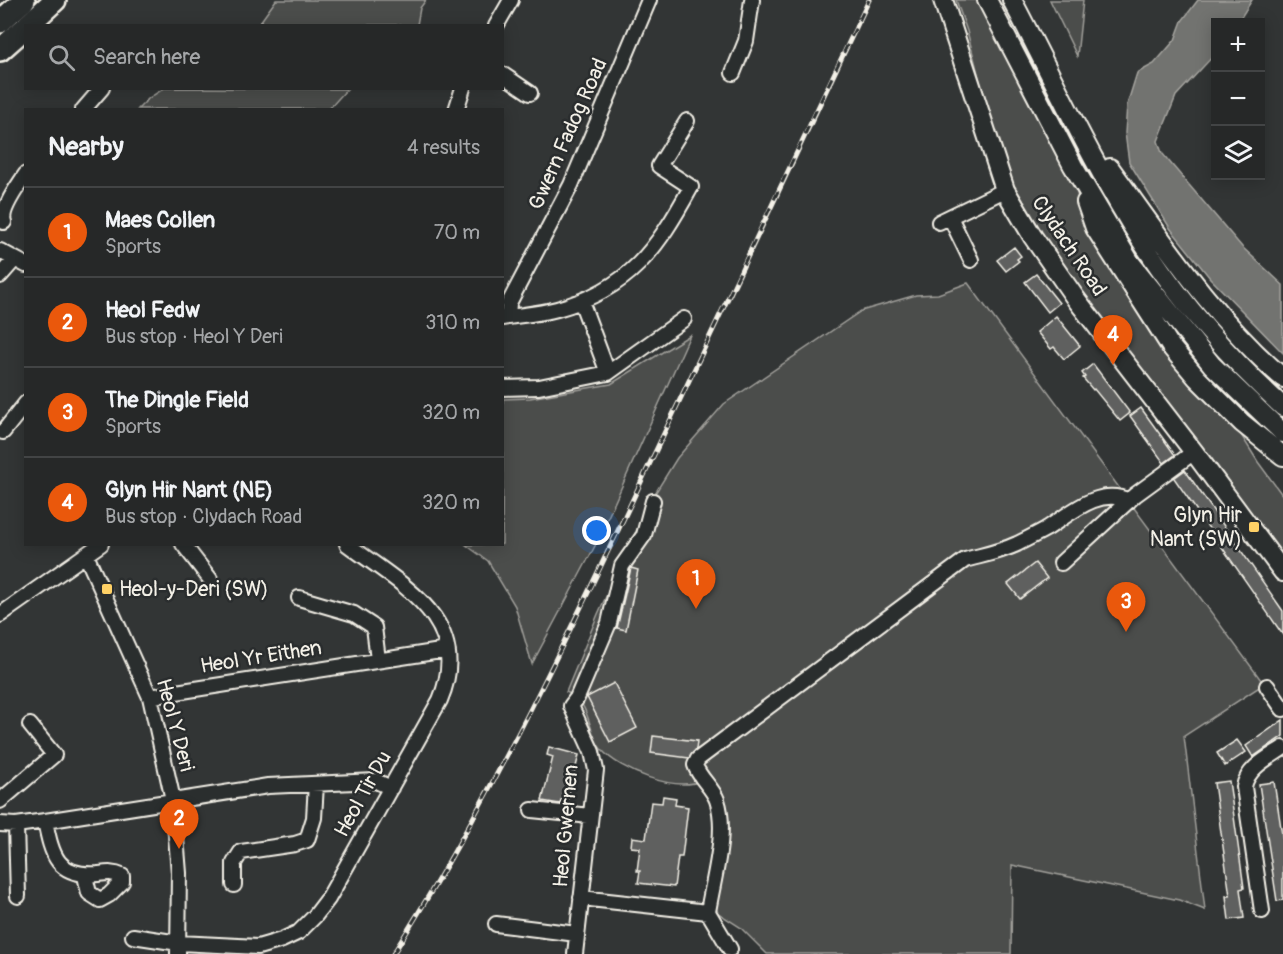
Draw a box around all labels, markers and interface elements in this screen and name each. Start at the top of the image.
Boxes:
map controls [1211,18,1265,180]
button: + [1211,18,1265,72]
search box [24,24,504,90]
icon: search [45,41,78,74]
text: Search here [93,43,200,71]
street label: Gwern Fadog Road [522,54,614,214]
button: − [1211,72,1265,126]
button: layers [1211,126,1265,180]
text: Nearby [48,131,124,163]
text: 4 results [407,135,480,160]
street label: Clydach Road [1026,191,1112,301]
text: Maes Collen [105,206,215,234]
text: 1 [64,220,71,245]
text: 70 m [434,220,480,245]
text: Sports [105,234,161,259]
text: Heol Fedw [105,296,200,324]
text: 2 [62,310,73,335]
text: 310 m [425,310,480,335]
pin: 4 [1094,316,1132,365]
text: Bus stop · Heol Y Deri [105,324,283,349]
text: The Dingle Field [105,386,249,414]
text: 3 [62,400,73,425]
text: 320 m [422,400,480,425]
text: Sports [105,414,161,439]
text: Glyn Hir Nant (NE) [105,476,273,504]
text: 4 [62,490,73,515]
text: 320 m [422,490,480,515]
place label: Glyn Hir Nant (SW) [1150,502,1242,553]
text: Bus stop · Clydach Road [105,504,302,529]
your location [582,516,611,545]
marker: Glyn Hir Nant (SW) [1247,520,1261,534]
pin: 1 [676,560,716,609]
place label: Heol-y-Deri (SW) [119,576,269,603]
marker: Heol-y-Deri (SW) [100,582,114,596]
pin: 3 [1106,582,1146,632]
street label: Heol Yr Eithen [198,634,324,680]
street label: Heol Y Deri [150,676,200,775]
street label: Heol Tir Du [328,746,398,842]
street label: Heol Gwernen [547,763,585,889]
pin: 2 [160,800,198,849]

